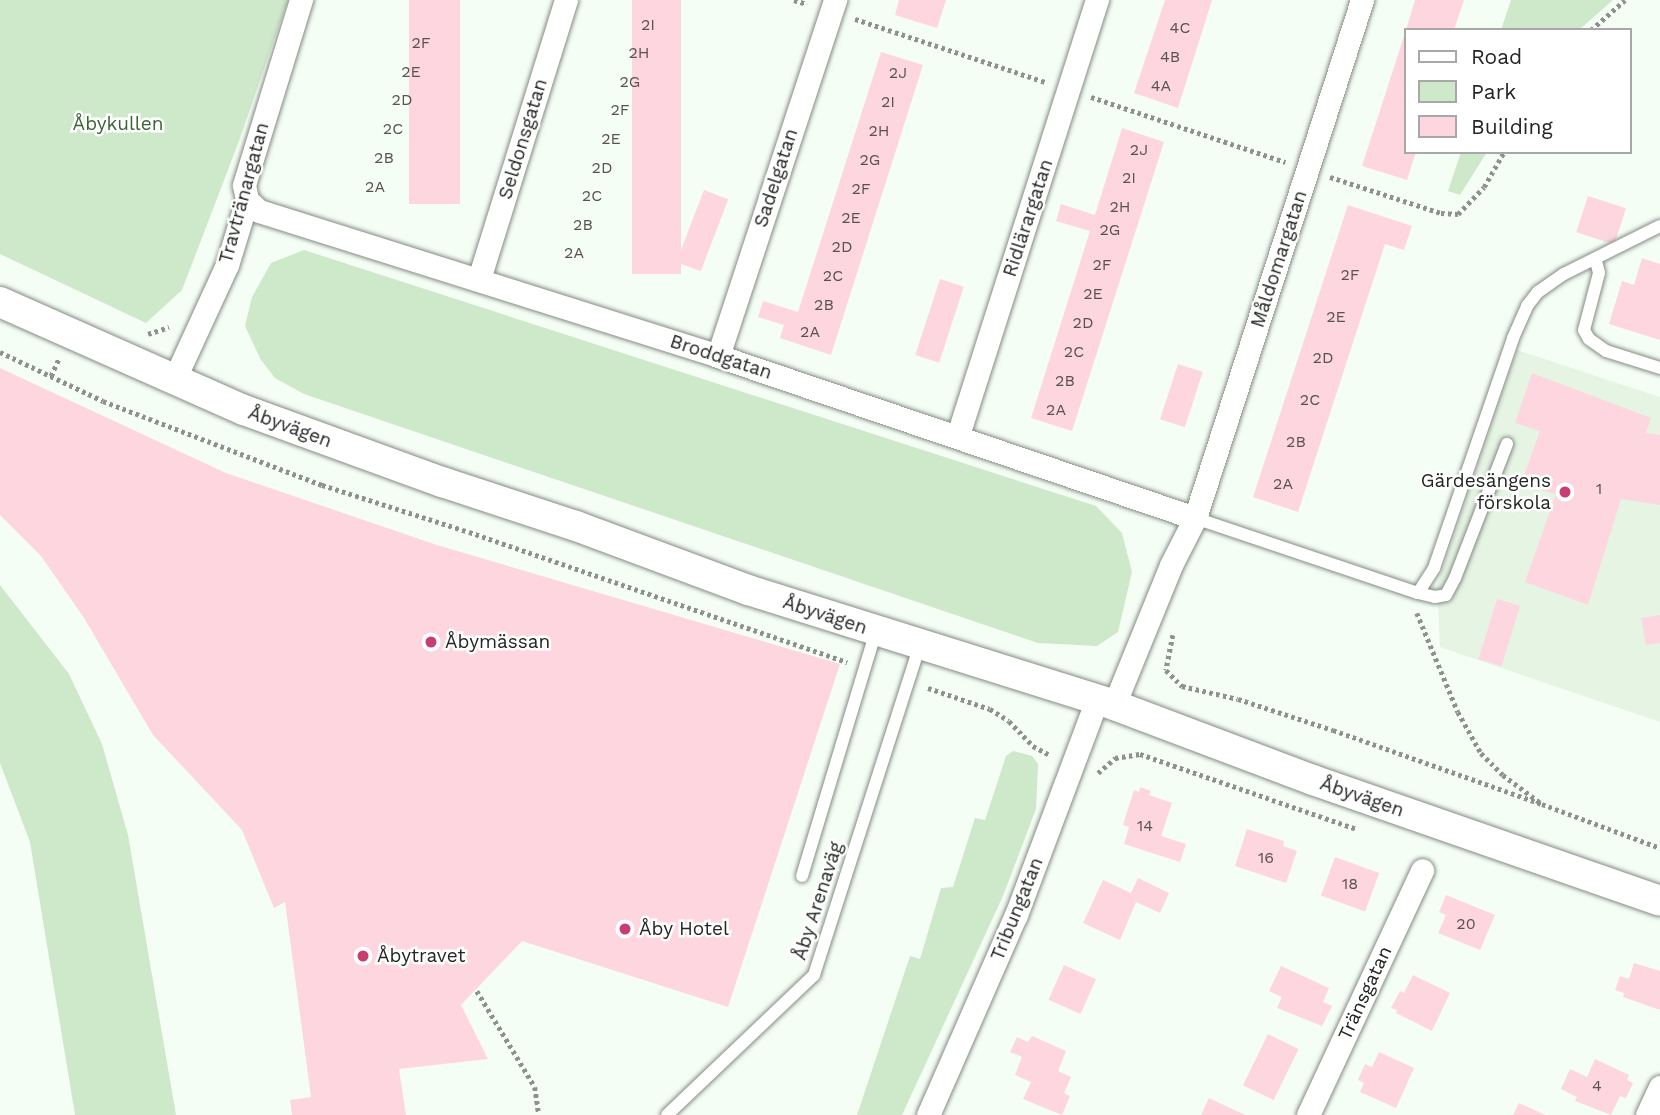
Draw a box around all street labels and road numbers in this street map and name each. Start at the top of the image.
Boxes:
street label: Seldonsgatan [494,76,552,202]
street label: Travtränargatan [214,120,274,266]
street label: Sadelgatan [749,126,803,230]
street label: Ridlärargatan [998,156,1058,280]
street label: Måldomargatan [1246,187,1312,331]
street label: Broddgatan [667,330,775,384]
street label: Åbyvägen [245,401,335,453]
street label: Åbyvägen [780,591,870,639]
street label: Åbyvägen [1317,772,1407,822]
street label: Åby Arenaväg [788,838,848,964]
street label: Tribungatan [986,854,1048,964]
street label: Tränsgatan [1333,942,1397,1044]

